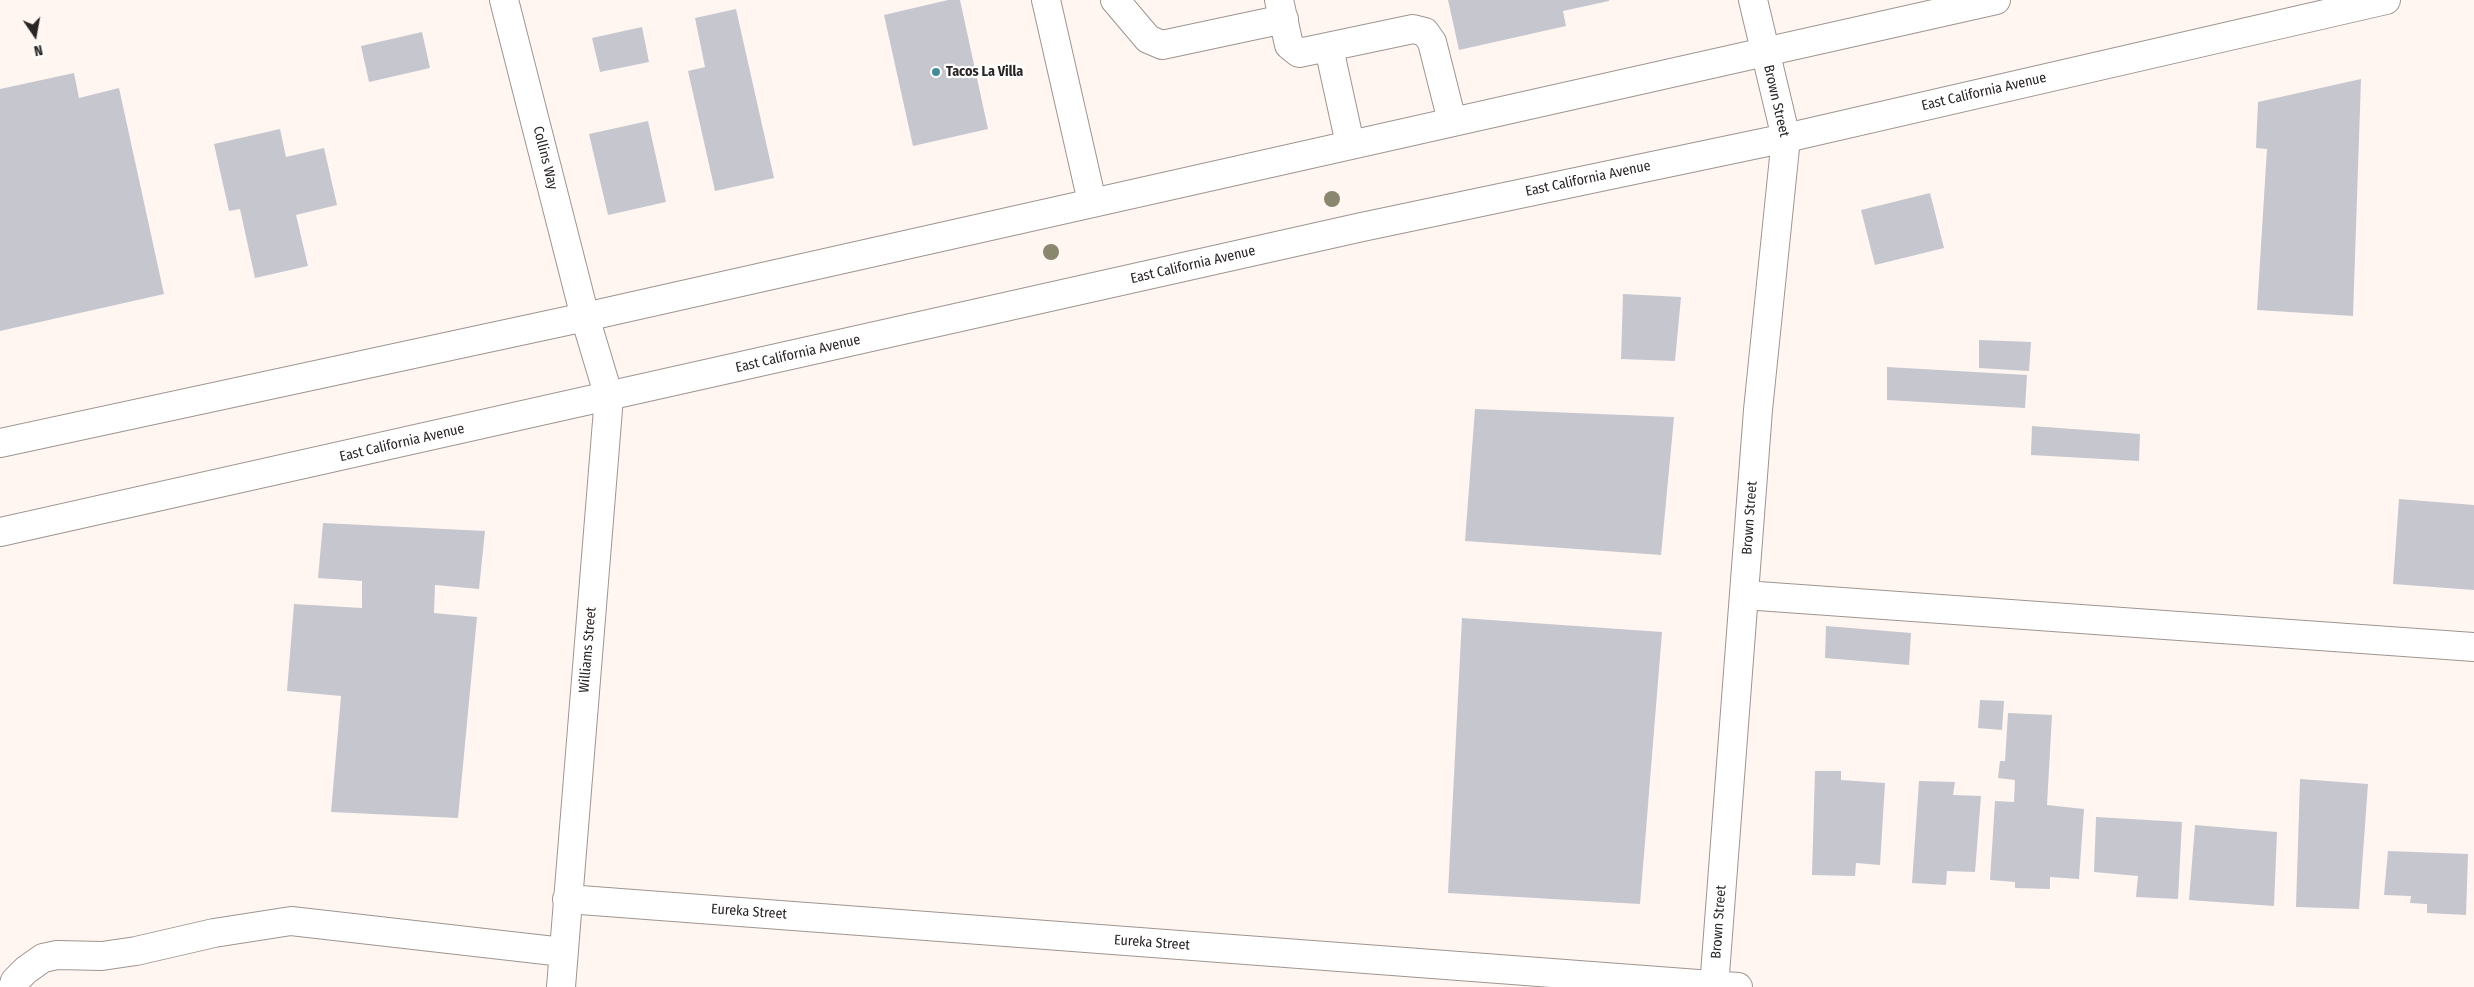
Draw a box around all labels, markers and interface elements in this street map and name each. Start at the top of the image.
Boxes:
north arrow [10,10,60,60]
text: N [32,41,44,59]
street label: Brown Street [1760,63,1792,139]
place label: Tacos La Villa [946,64,1023,80]
marker: Tacos La Villa [930,66,942,78]
street label: East California Avenue [1920,69,2048,115]
street label: Collins Way [529,125,561,191]
street label: East California Avenue [1524,158,1652,200]
street label: East California Avenue [1129,242,1257,288]
street label: East California Avenue [734,331,862,377]
street label: East California Avenue [338,420,466,466]
street label: Brown Street [1739,481,1761,555]
street label: Williams Street [576,606,600,694]
street label: Brown Street [1708,885,1730,959]
street label: Eureka Street [711,901,787,923]
street label: Eureka Street [1114,932,1190,954]

